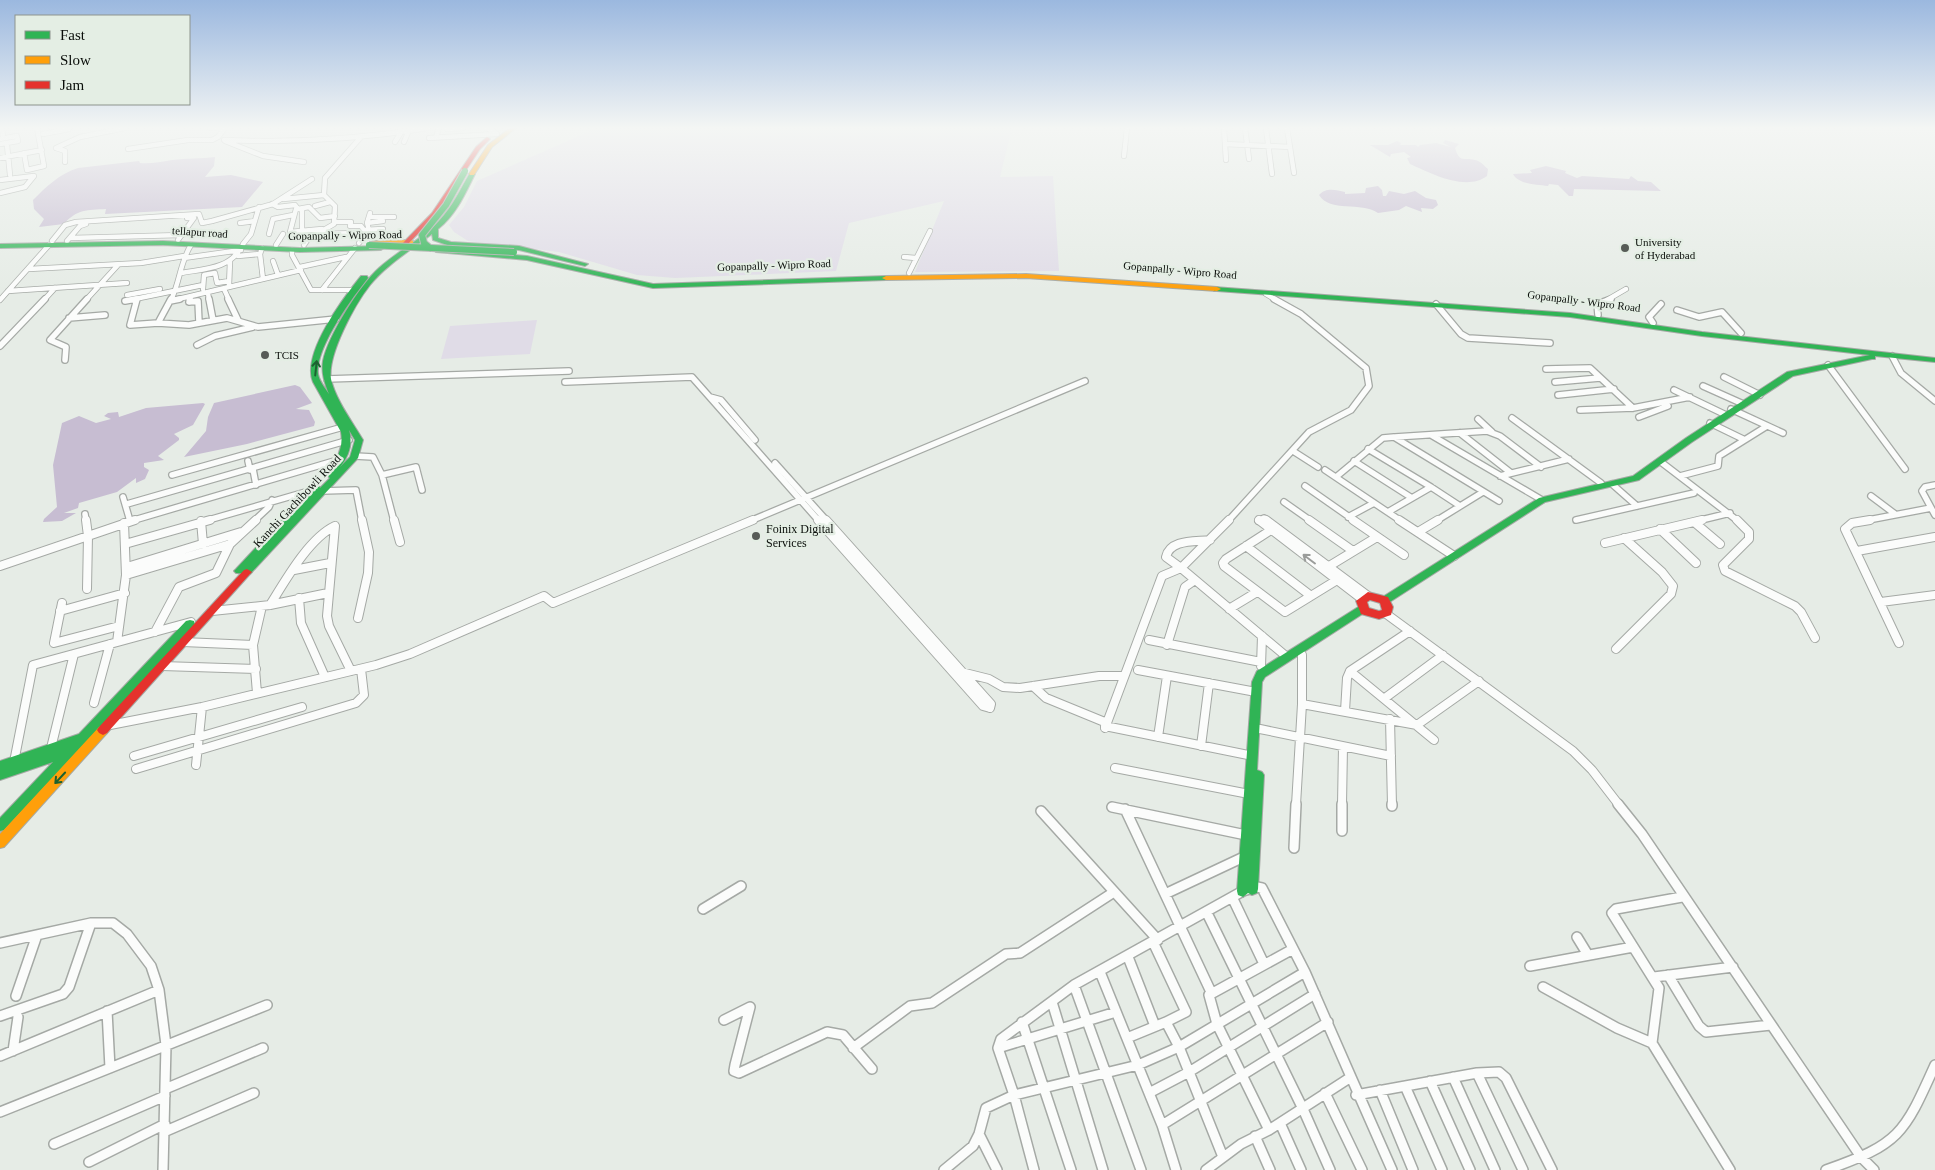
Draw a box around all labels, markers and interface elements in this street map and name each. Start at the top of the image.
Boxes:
legend [15,15,190,105]
text: Fast [60,27,86,43]
text: Slow [60,52,91,68]
text: Jam [60,77,84,93]
street label: tellapur road [172,224,229,240]
street label: Gopanpally - Wipro Road [288,228,403,242]
place label: University of Hyderabad [1635,236,1696,261]
marker: University of Hyderabad [1619,242,1631,254]
street label: Gopanpally - Wipro Road [717,257,832,273]
street label: Gopanpally - Wipro Road [1123,259,1238,281]
street label: Gopanpally - Wipro Road [1527,288,1642,314]
marker: TCIS [259,349,271,361]
place label: TCIS [275,349,299,361]
one-way arrow [311,360,321,376]
street label: Kanchi Gachibowli Road [250,452,344,550]
place label: Foinix Digital Services [766,522,834,550]
marker: Foinix Digital Services [750,530,762,542]
one-way arrow [1302,554,1316,564]
one-way arrow [54,772,66,785]

